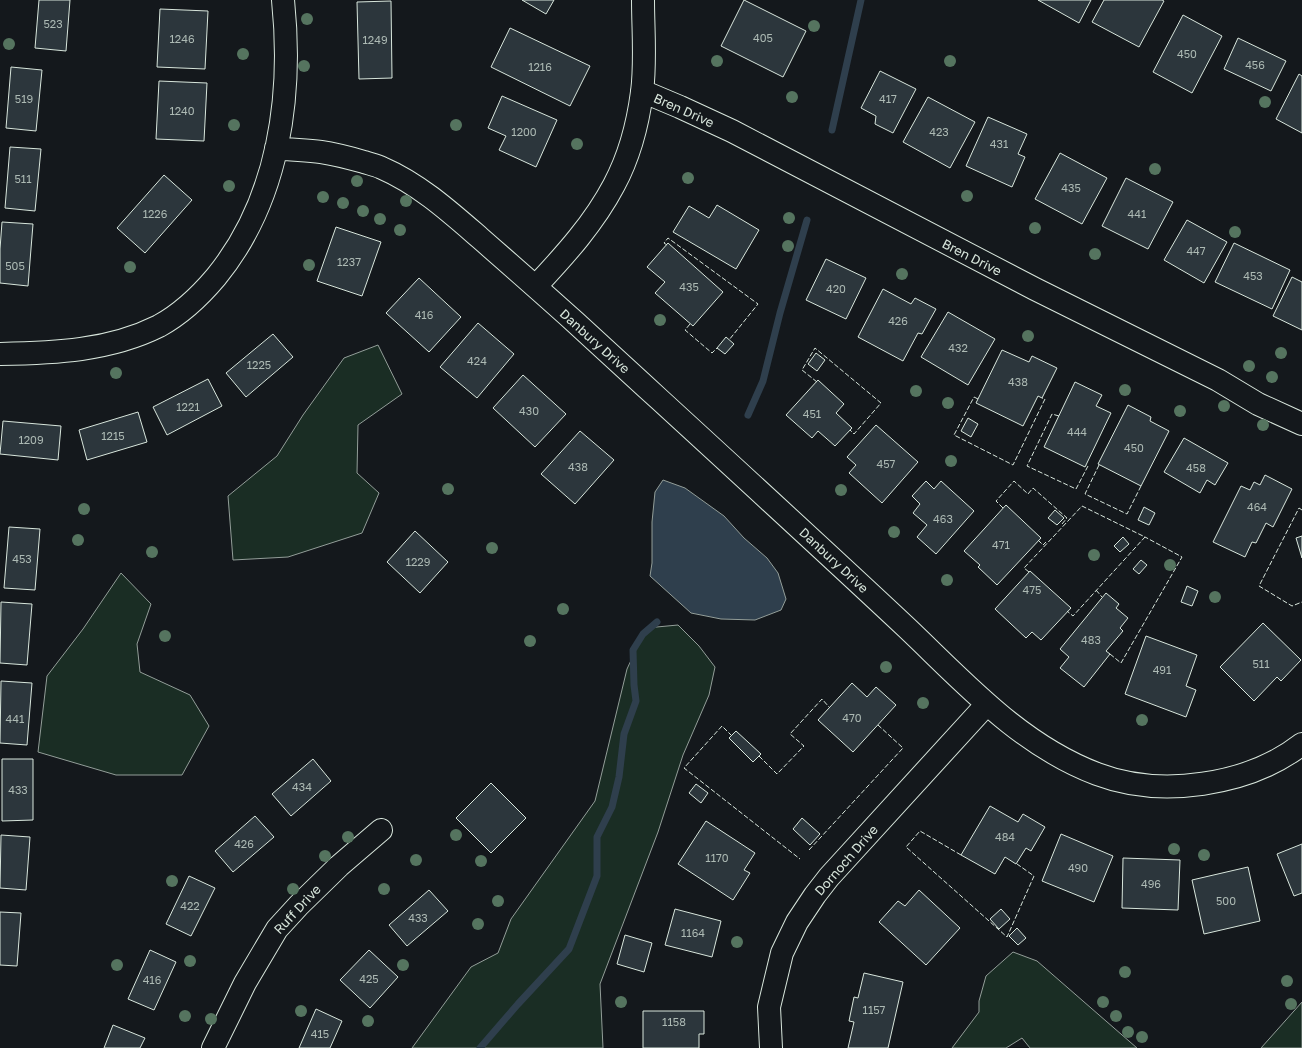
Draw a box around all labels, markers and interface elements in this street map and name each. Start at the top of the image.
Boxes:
house number: 523 [43,17,63,30]
house number: 405 [753,31,773,44]
house number: 1246 [169,32,195,45]
house number: 1249 [362,33,388,46]
house number: 450 [1177,47,1197,60]
house number: 456 [1245,58,1265,71]
house number: 1216 [528,60,552,73]
street label: Bren Drive [651,90,717,130]
house number: 519 [15,92,33,105]
house number: 417 [879,92,897,105]
house number: 1240 [169,104,195,117]
house number: 1200 [511,125,537,138]
house number: 423 [929,125,949,138]
house number: 431 [990,137,1008,150]
house number: 511 [14,172,32,185]
house number: 435 [1061,181,1081,194]
house number: 1226 [143,207,168,220]
house number: 441 [1128,207,1146,220]
street label: Bren Drive [940,235,1004,279]
house number: 447 [1186,244,1206,257]
house number: 1237 [337,255,361,268]
house number: 505 [5,259,25,272]
house number: 453 [1243,269,1263,282]
house number: 435 [679,280,699,293]
house number: 420 [826,282,846,295]
street label: Danbury Drive [557,305,633,377]
house number: 416 [415,308,434,321]
house number: 426 [888,314,908,327]
house number: 432 [948,341,968,354]
house number: 424 [467,354,487,367]
house number: 1225 [247,358,271,371]
house number: 438 [1008,375,1028,388]
house number: 1221 [176,400,200,413]
house number: 430 [519,404,539,417]
house number: 451 [803,407,821,420]
house number: 444 [1067,425,1087,438]
house number: 1215 [101,429,125,442]
house number: 1209 [18,433,44,446]
house number: 450 [1124,441,1144,454]
house number: 457 [877,457,896,470]
house number: 438 [568,460,588,473]
house number: 458 [1186,461,1206,474]
house number: 464 [1247,500,1267,513]
house number: 463 [933,512,953,525]
street label: Danbury Drive [796,524,872,596]
house number: 471 [992,538,1010,551]
house number: 453 [12,552,32,565]
house number: 1229 [406,555,430,568]
house number: 475 [1023,583,1041,596]
house number: 483 [1081,633,1101,646]
house number: 511 [1252,657,1270,670]
house number: 491 [1153,663,1171,676]
house number: 470 [842,711,862,724]
house number: 441 [6,712,24,725]
house number: 434 [292,780,312,793]
house number: 433 [8,783,28,796]
street label: Dornoch Drive [811,821,881,899]
house number: 484 [995,830,1015,843]
house number: 426 [234,837,254,850]
house number: 1170 [705,851,729,864]
house number: 490 [1068,861,1088,874]
house number: 496 [1141,877,1161,890]
street label: Ruff Drive [270,881,324,937]
house number: 500 [1216,894,1236,907]
house number: 422 [180,899,200,912]
house number: 433 [408,911,428,924]
house number: 1164 [681,926,705,939]
house number: 425 [359,972,379,985]
house number: 416 [143,973,162,986]
house number: 1157 [863,1003,886,1016]
house number: 1158 [662,1015,686,1028]
house number: 415 [311,1027,329,1040]

